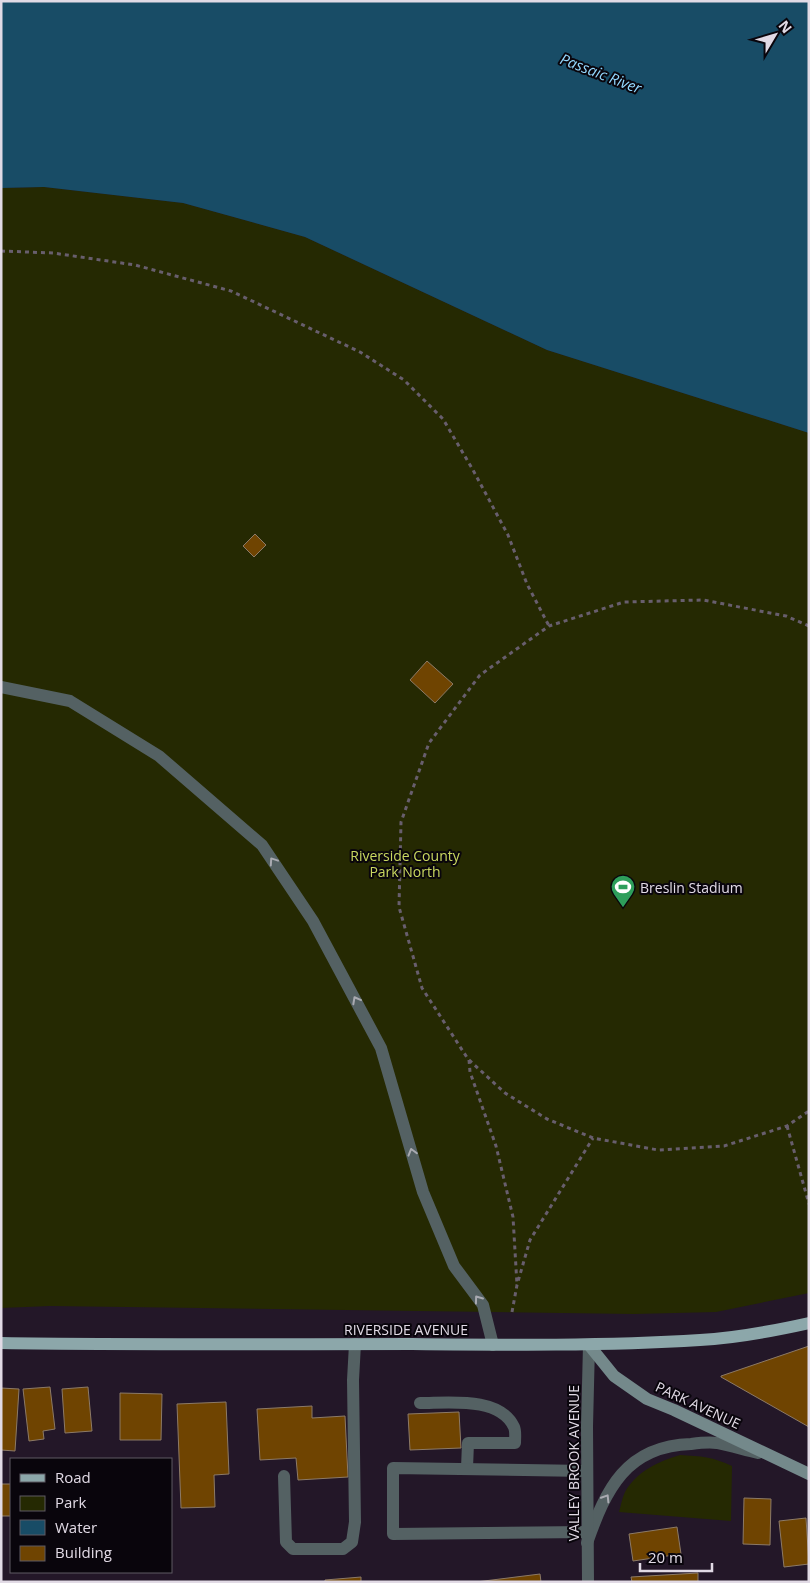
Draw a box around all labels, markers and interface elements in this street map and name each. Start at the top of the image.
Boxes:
north arrow [750,10,800,60]
text: N [775,16,797,37]
water label: Passaic River [557,48,646,98]
park label: Riverside County Park North [350,846,461,881]
one-way arrow [270,857,279,866]
sports icon: Breslin Stadium [610,874,636,908]
place label: Breslin Stadium [640,878,743,897]
one-way arrow [352,996,362,1005]
one-way arrow [407,1148,417,1157]
one-way arrow [475,1295,484,1305]
street label: RIVERSIDE AVENUE [344,1320,468,1339]
street label: PARK AVENUE [652,1377,744,1433]
street label: VALLEY BROOK AVENUE [564,1385,583,1541]
legend [10,1458,172,1573]
text: Road [55,1467,91,1487]
text: Park [55,1492,86,1512]
one-way arrow [599,1495,609,1504]
text: Water [55,1517,97,1537]
scale bar [640,1540,712,1572]
text: Building [55,1542,112,1562]
text: 20 m [648,1547,683,1567]

